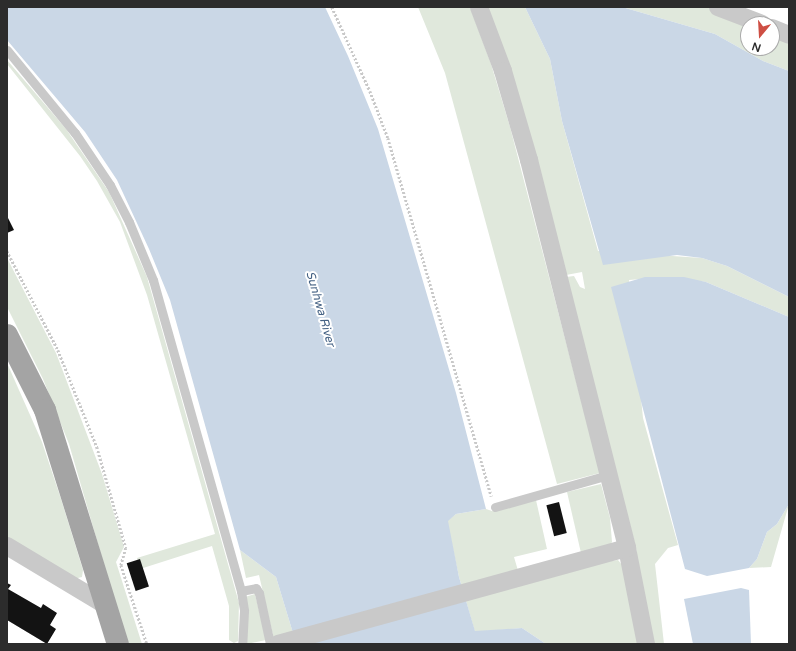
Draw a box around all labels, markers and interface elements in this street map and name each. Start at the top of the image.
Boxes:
north arrow [740,16,780,56]
text: N [750,39,763,54]
water label: Sunhwa River [302,270,338,348]

